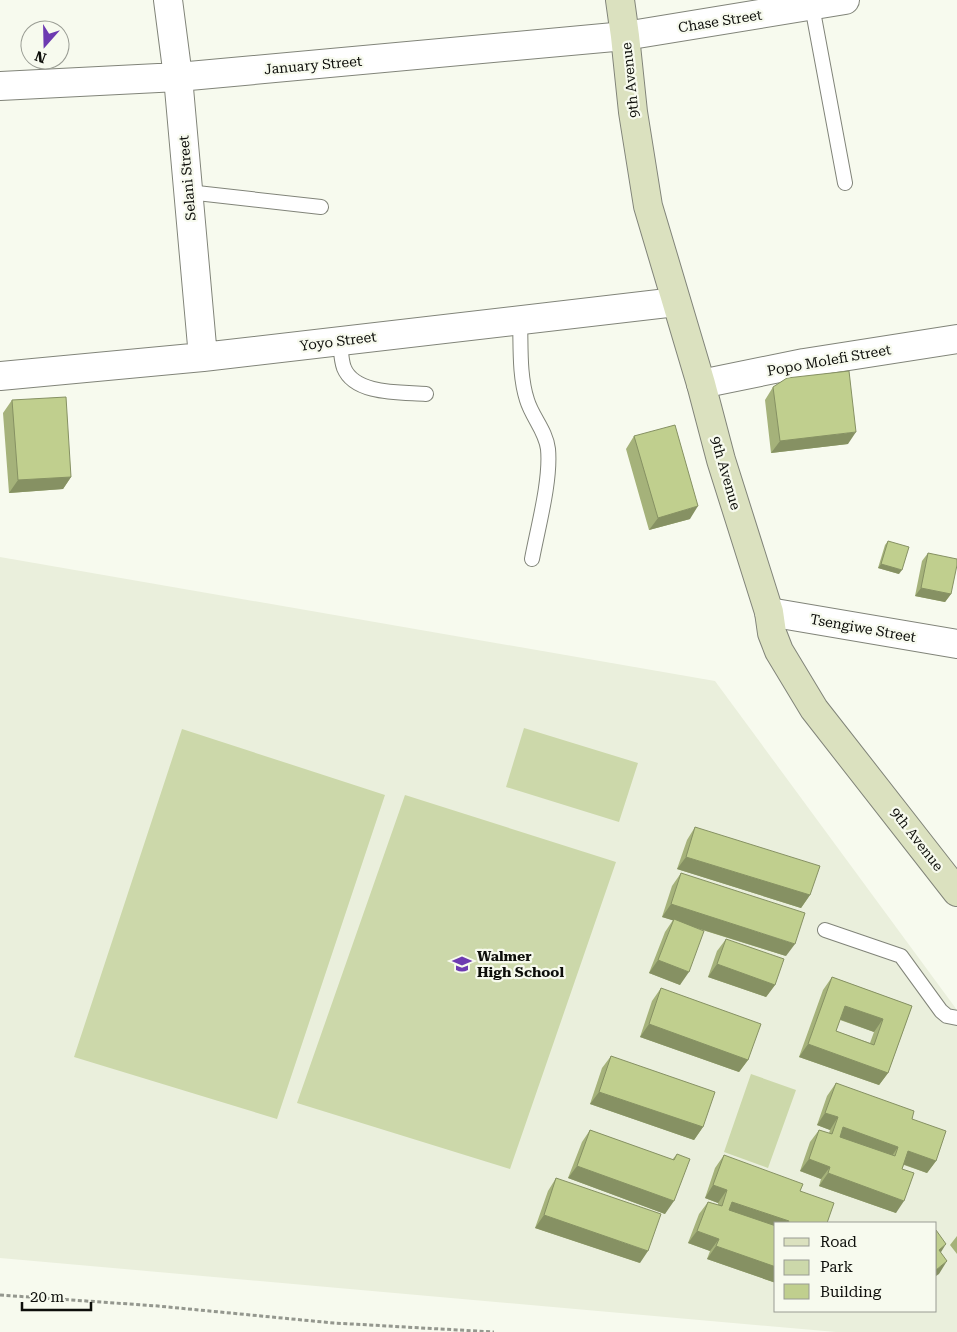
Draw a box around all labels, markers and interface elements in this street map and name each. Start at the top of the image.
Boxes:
street label: Chase Street [677,6,763,36]
north arrow [20,20,70,70]
street label: 9th Avenue [618,41,642,119]
text: N [33,48,48,67]
street label: January Street [263,53,363,77]
street label: Selani Street [175,135,199,221]
street label: Yoyo Street [299,328,377,354]
street label: Popo Molefi Street [766,341,892,379]
street label: 9th Avenue [708,434,744,512]
street label: Tsengiwe Street [809,611,917,645]
street label: 9th Avenue [887,804,947,874]
place label: Walmer High School [477,948,564,980]
school or university icon: Walmer High School [451,953,473,975]
legend [774,1222,937,1312]
text: Road [820,1233,857,1251]
text: Park [820,1258,854,1276]
scale bar [22,1280,91,1312]
text: Building [820,1283,882,1301]
text: 20 m [30,1288,65,1306]

